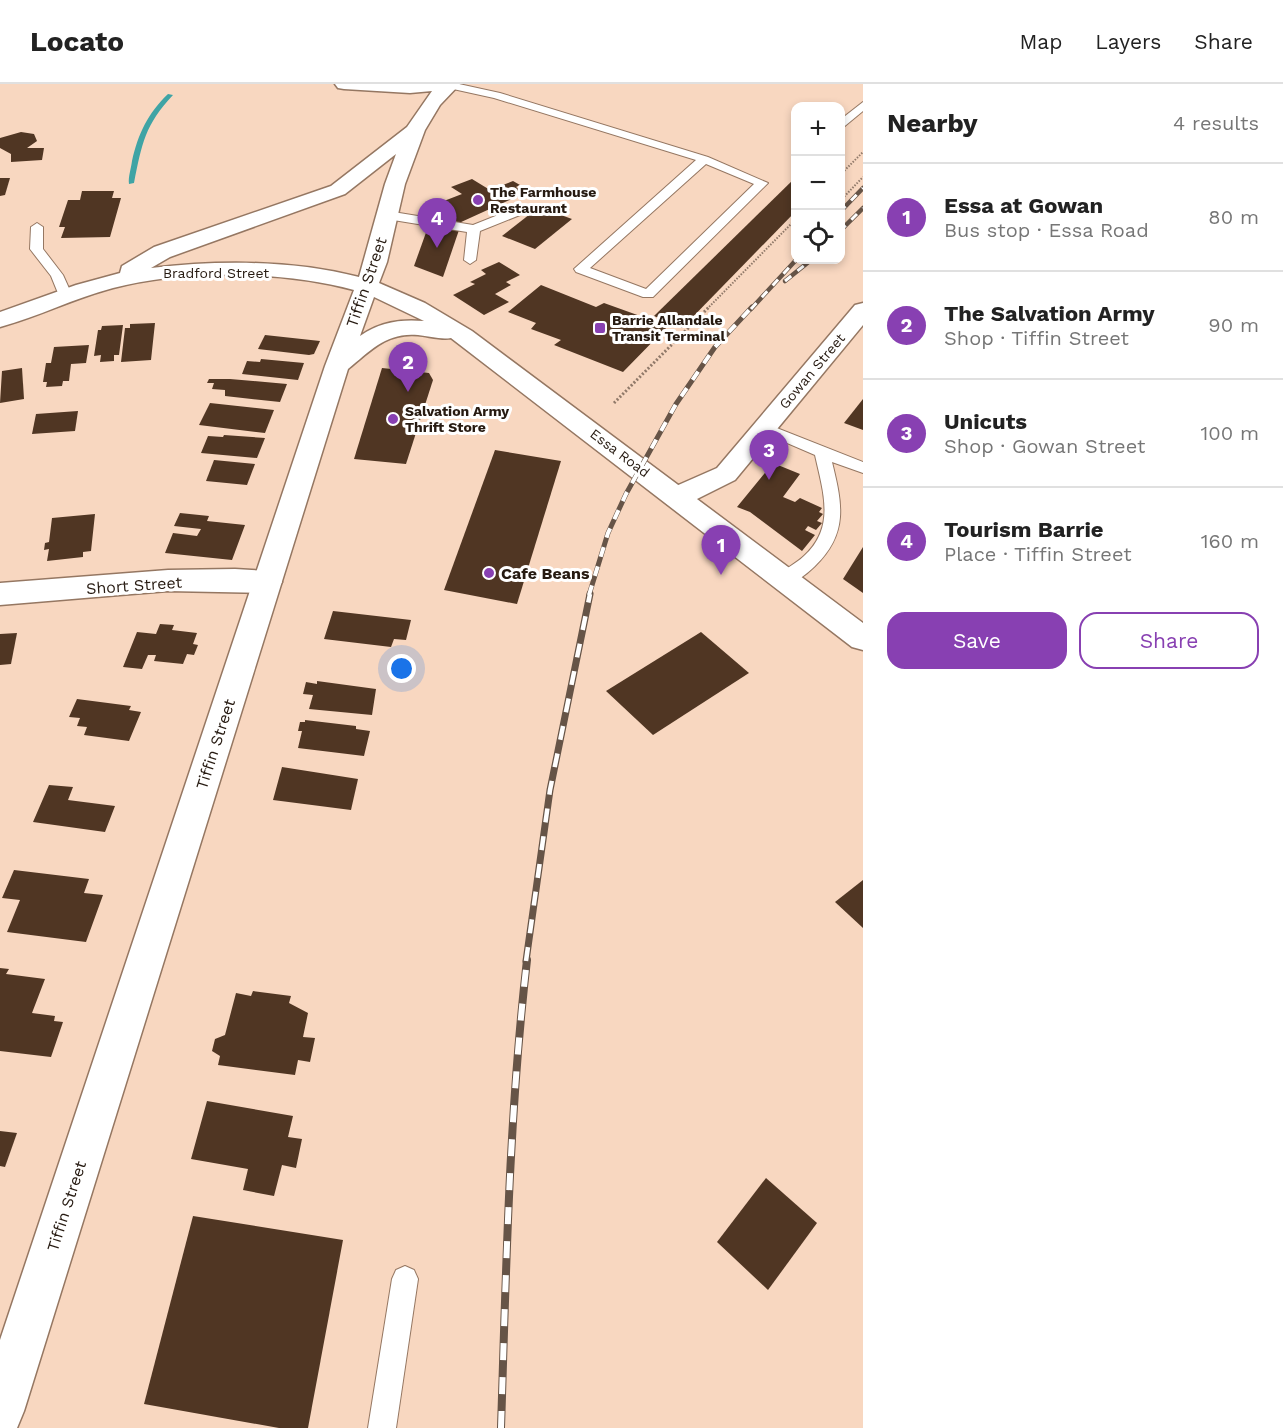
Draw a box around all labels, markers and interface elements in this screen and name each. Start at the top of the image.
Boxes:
text: Locato [30,25,124,58]
text: Map [1019,29,1062,54]
text: Layers [1095,29,1161,54]
text: Share [1194,29,1253,54]
map controls [791,102,845,264]
button: + [791,102,845,156]
text: Nearby [887,108,978,138]
text: 4 results [1173,111,1259,135]
button: − [791,156,845,210]
place label: The Farmhouse Restaurant [490,184,596,216]
marker: The Farmhouse Restaurant [471,193,485,207]
text: Essa at Gowan [944,193,1103,218]
pin: 4 [418,198,456,248]
text: 1 [902,205,911,229]
text: 80 m [1208,205,1259,229]
button: locate [791,210,845,264]
text: Bus stop · Essa Road [944,218,1149,242]
street label: Tiffin Street [342,234,391,330]
street label: Bradford Street [163,265,269,281]
text: The Salvation Army [944,301,1155,326]
place label: Barrie Allandale Transit Terminal [612,312,725,344]
text: 2 [901,313,912,337]
text: 90 m [1208,313,1259,337]
marker: Barrie Allandale Transit Terminal [593,321,607,335]
text: Shop · Tiffin Street [944,326,1129,350]
street label: Gowan Street [776,330,848,412]
pin: 2 [388,342,428,392]
place label: Salvation Army Thrift Store [405,403,509,435]
text: Unicuts [944,409,1027,434]
marker: Salvation Army Thrift Store [386,412,400,426]
text: 3 [901,421,912,445]
text: 100 m [1200,421,1259,445]
street label: Essa Road [587,425,653,481]
pin: 3 [750,430,788,480]
text: Shop · Gowan Street [944,434,1145,458]
text: Tourism Barrie [944,517,1104,542]
pin: 1 [702,526,740,575]
text: 4 [900,529,913,553]
text: 160 m [1201,529,1259,553]
text: Place · Tiffin Street [944,542,1132,566]
place label: Cafe Beans [501,564,590,583]
marker: Cafe Beans [482,566,496,580]
street label: Short Street [85,573,183,598]
button: Save [887,612,1067,669]
button: Share [1079,612,1259,669]
your location [387,654,416,683]
street label: Tiffin Street [192,696,239,792]
street label: Tiffin Street [43,1158,90,1254]

